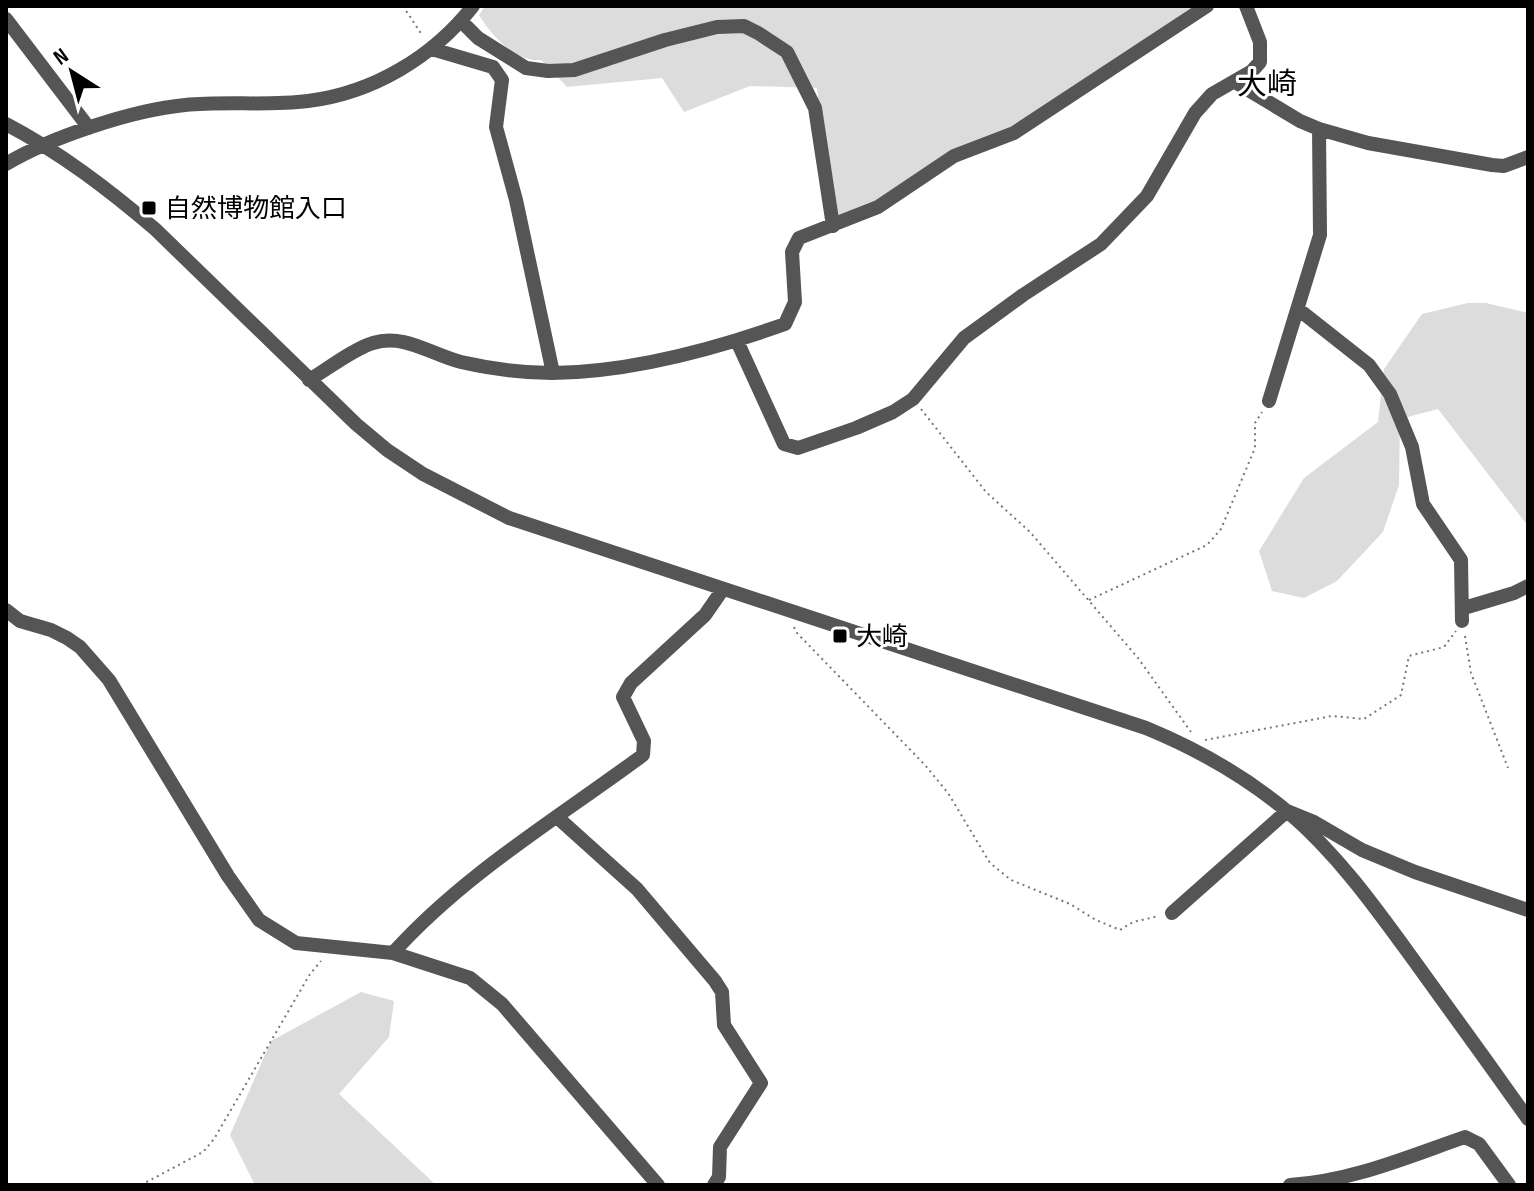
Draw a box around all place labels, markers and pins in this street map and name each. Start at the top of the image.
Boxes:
place label: 自然博物館入口 [165,194,347,225]
marker: 自然博物館入口 [140,199,158,217]
place label: 大崎 [856,622,908,653]
marker: 大崎 [831,627,849,645]

